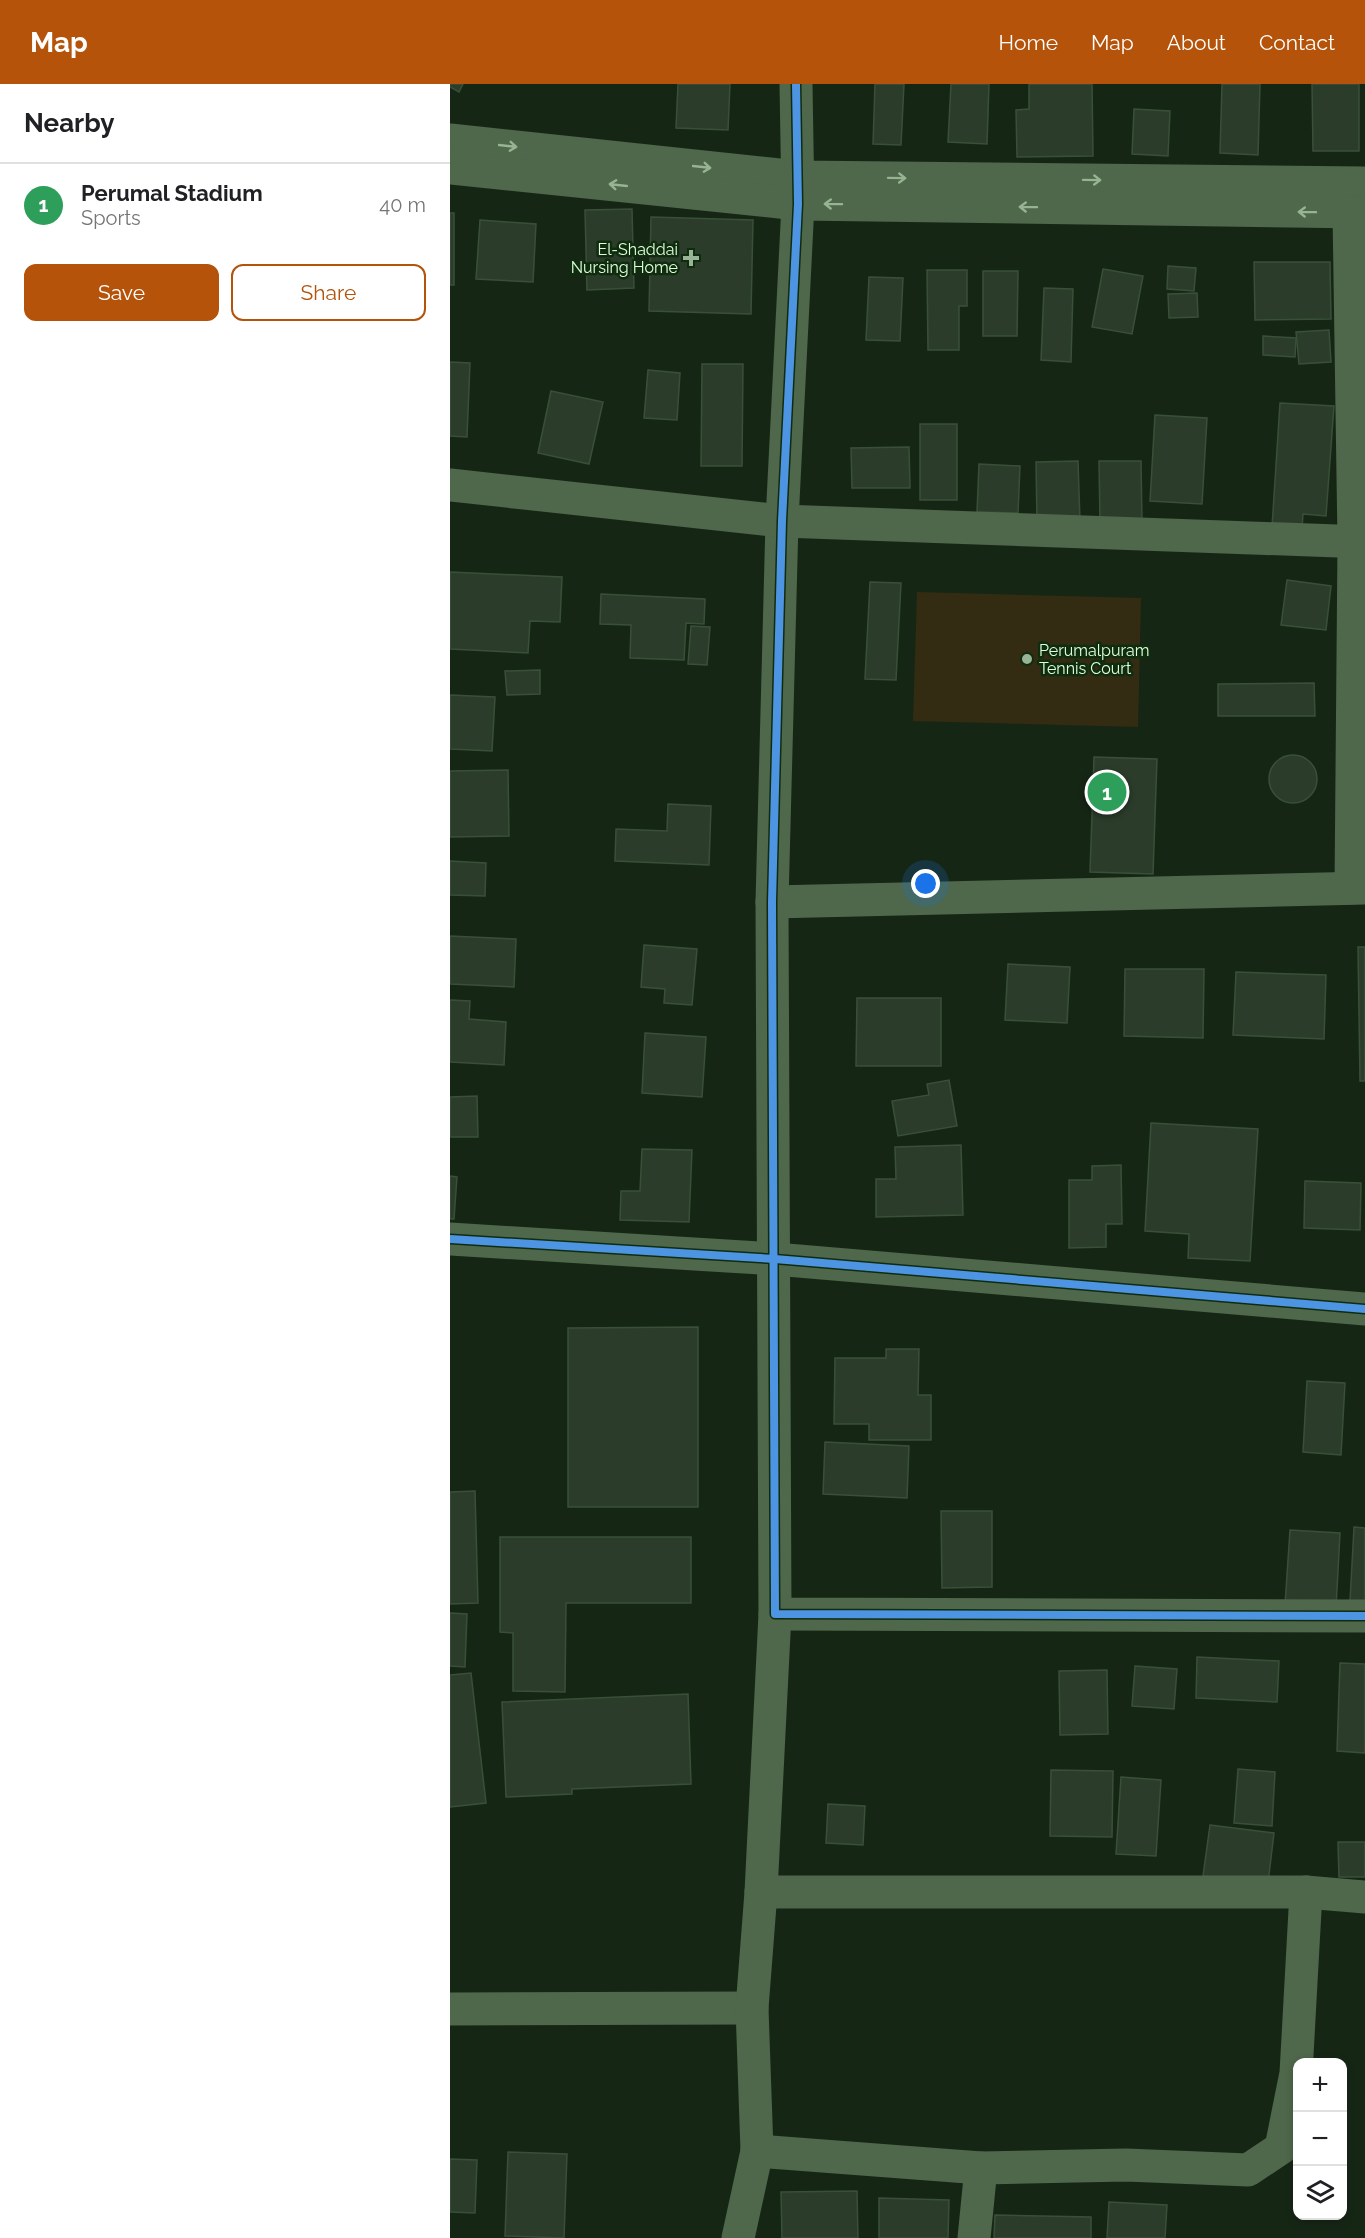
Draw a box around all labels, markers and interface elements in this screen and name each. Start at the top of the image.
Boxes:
text: Map [30,26,88,59]
text: Home [999,30,1058,55]
text: Map [1091,30,1134,55]
text: About [1167,30,1226,55]
text: Contact [1259,30,1335,55]
text: Nearby [24,108,114,138]
one-way arrow [498,141,518,152]
one-way arrow [692,162,712,173]
one-way arrow [886,172,906,184]
one-way arrow [1081,174,1101,186]
one-way arrow [608,179,628,190]
text: Perumal Stadium [81,180,263,206]
text: 1 [39,193,48,217]
text: 40 m [379,193,426,217]
one-way arrow [823,198,843,210]
one-way arrow [1018,201,1038,213]
text: Sports [81,206,141,230]
one-way arrow [1297,206,1317,217]
place label: El-Shaddai Nursing Home [571,240,678,277]
marker: El-Shaddai Nursing Home [682,249,700,267]
button: Save [24,264,219,321]
button: Share [231,264,426,321]
place label: Perumalpuram Tennis Court [1039,641,1149,678]
marker: Perumalpuram Tennis Court [1020,652,1034,666]
pin: 1 [1088,770,1126,814]
your location [911,869,940,898]
map controls [1293,2058,1347,2220]
button: + [1293,2058,1347,2112]
button: − [1293,2112,1347,2166]
button: layers [1293,2166,1347,2220]

